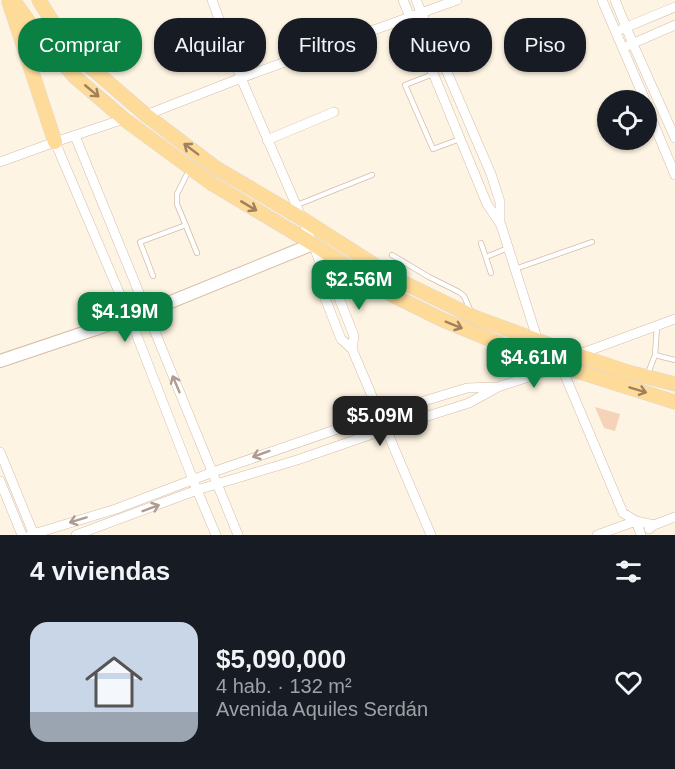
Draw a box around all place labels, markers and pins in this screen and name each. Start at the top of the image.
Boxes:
pin: $2.56M [310,260,408,311]
pin: $4.19M [76,292,174,343]
pin: $4.61M [485,338,583,389]
pin: $5.09M [331,396,429,447]

